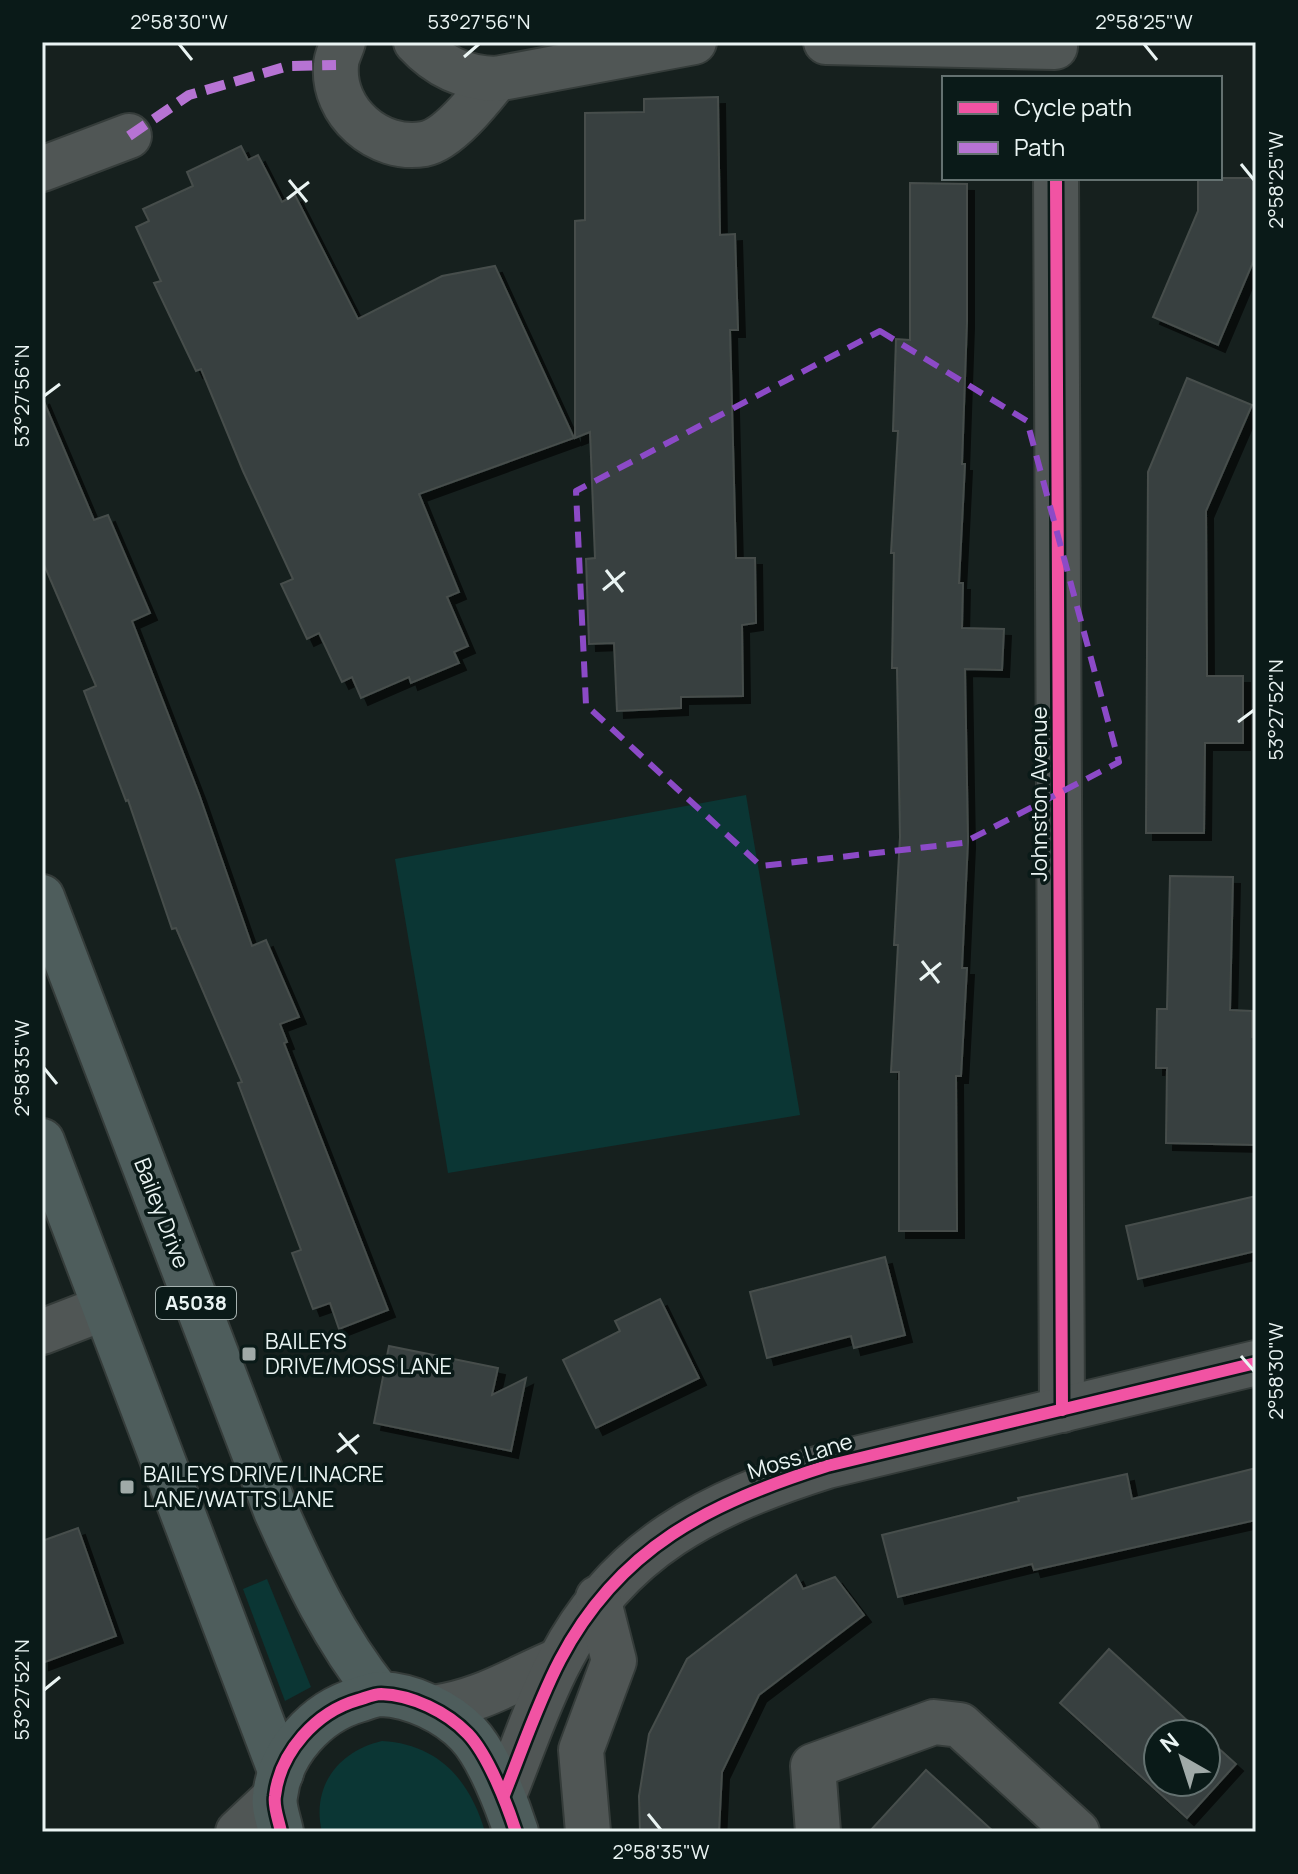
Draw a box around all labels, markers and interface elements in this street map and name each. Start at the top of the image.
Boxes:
text: 2°58'30"W [130,8,228,35]
text: 53°27'56"N [428,8,530,35]
text: 2°58'25"W [1095,8,1193,35]
legend [942,76,1222,180]
text: Cycle path [1014,90,1132,123]
text: Path [1014,130,1065,163]
text: 2°58'25"W [1262,131,1289,229]
text: 53°27'56"N [8,345,35,447]
text: 53°27'52"N [1262,659,1289,761]
street label: Johnston Avenue [1024,706,1054,882]
text: 2°58'35"W [8,1019,35,1117]
street label: Bailey Drive [127,1153,197,1273]
road number: A5038 [156,1287,236,1319]
text: 2°58'30"W [1262,1322,1289,1420]
place label: BAILEYS DRIVE/MOSS LANE [265,1326,452,1381]
marker: BAILEYS DRIVE/MOSS LANE [240,1345,258,1363]
street label: Moss Lane [744,1426,856,1486]
place label: BAILEYS DRIVE/LINACRE LANE/WATTS LANE [143,1459,384,1514]
marker: BAILEYS DRIVE/LINACRE LANE/WATTS LANE [118,1478,136,1496]
text: 53°27'52"N [8,1639,35,1741]
north arrow [1142,1718,1222,1798]
text: N [1154,1726,1185,1759]
text: 2°58'35"W [613,1838,710,1865]

